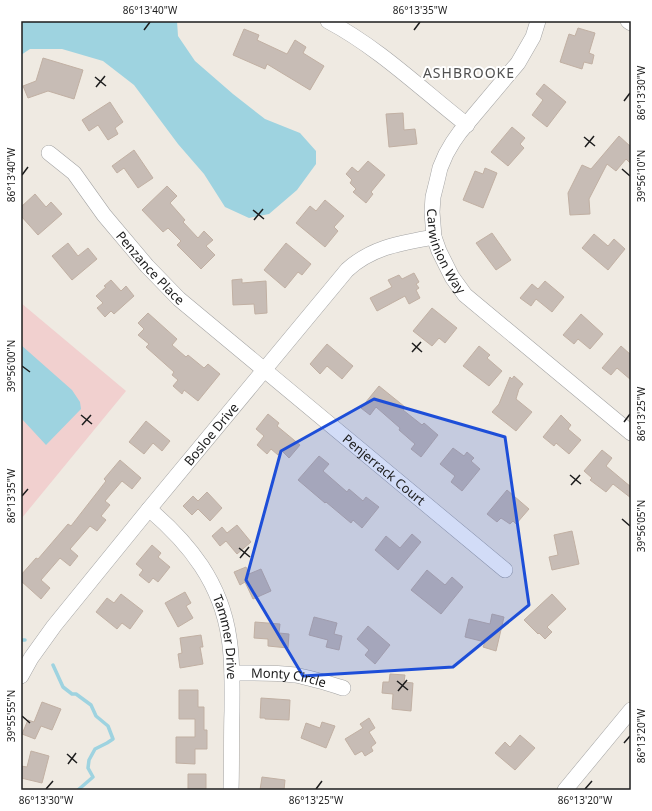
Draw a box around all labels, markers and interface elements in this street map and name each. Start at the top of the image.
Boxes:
text: 86°13'40"W [123,3,178,17]
text: 86°13'35"W [393,3,448,17]
district label: ASHBROOKE [423,63,515,82]
text: 86°13'30"W [634,65,648,120]
text: 86°13'40"W [4,147,18,202]
text: 39°56'10"N [634,150,648,202]
street label: Carwinion Way [423,208,470,297]
street label: Penzance Place [112,227,188,309]
text: 39°56'00"N [4,340,18,392]
text: 86°13'25"W [634,386,648,441]
street label: Bosloe Drive [180,399,242,469]
street label: Penjerrack Court [339,430,430,509]
text: 86°13'35"W [4,468,18,523]
text: 39°56'05"N [634,500,648,552]
street label: Tammer Drive [209,592,241,680]
street label: Monty Circle [251,664,328,691]
text: 39°55'55"N [4,690,18,742]
text: 86°13'20"W [634,708,648,763]
text: 86°13'30"W [19,793,74,807]
text: 86°13'25"W [289,793,344,807]
text: 86°13'20"W [558,793,613,807]

